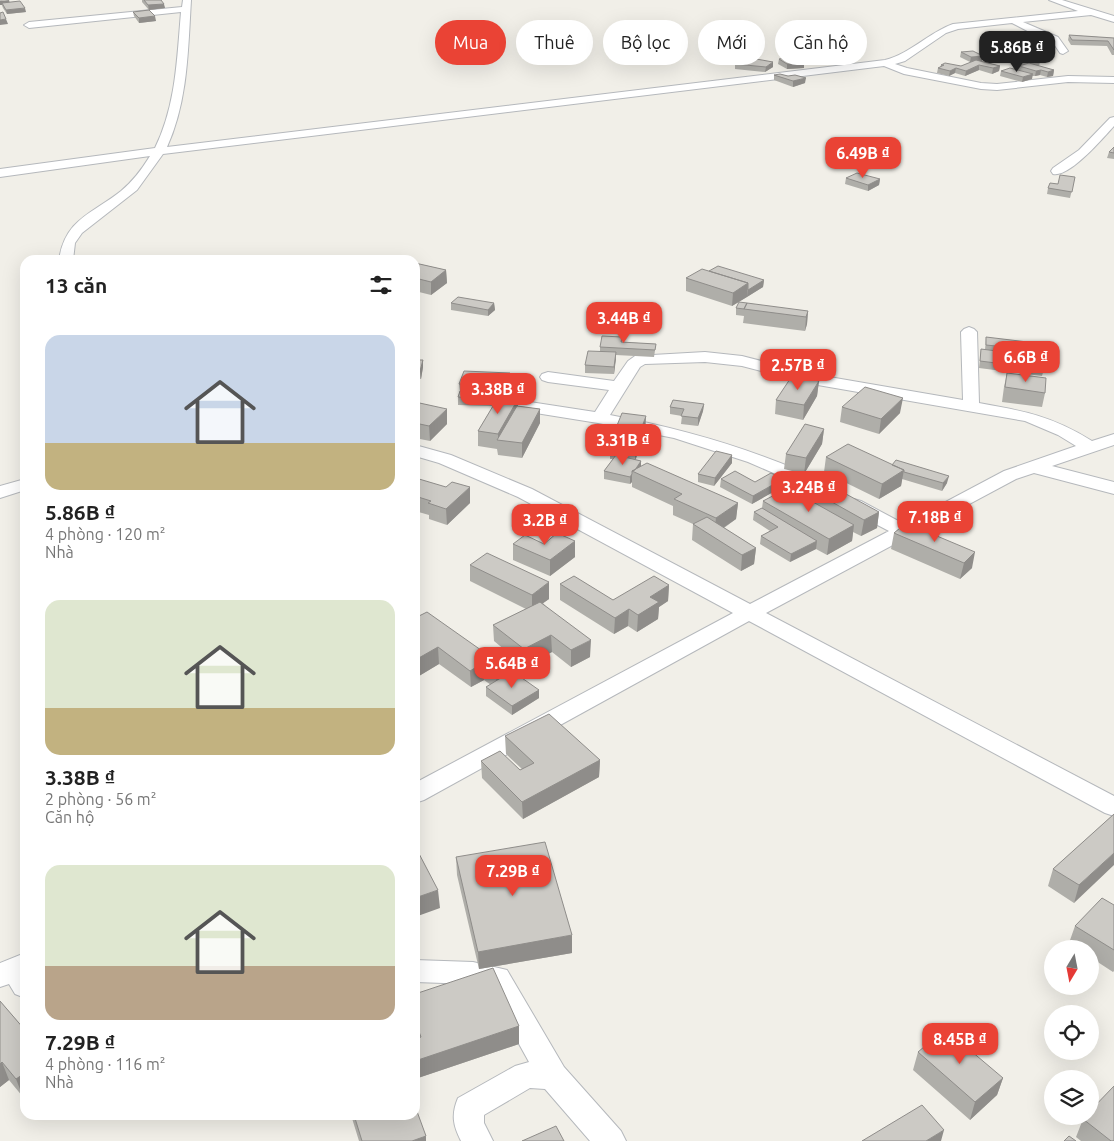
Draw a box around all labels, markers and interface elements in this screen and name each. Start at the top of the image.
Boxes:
chip: Mua [435,20,506,65]
chip: Thuê [516,20,593,65]
chip: Bộ lọc [603,20,688,65]
chip: Mới [698,20,765,65]
chip: Căn hộ [775,20,867,65]
pin: 5.86B ₫ [971,30,1063,73]
text: 5.86B ₫ [990,38,1044,56]
pin: 6.49B ₫ [817,136,909,179]
text: 6.49B ₫ [836,144,890,162]
icon: filters [367,271,395,299]
text: 13 căn [45,273,107,297]
pin: 3.44B ₫ [578,302,670,344]
text: 3.44B ₫ [597,309,651,327]
pin: 6.6B ₫ [985,340,1067,383]
pin: 2.57B ₫ [752,348,844,391]
text: 6.6B ₫ [1004,348,1048,366]
text: 2.57B ₫ [771,356,825,374]
icon: home [175,367,265,457]
pin: 3.38B ₫ [452,372,544,415]
text: 3.38B ₫ [471,380,525,398]
pin: 3.31B ₫ [577,424,669,466]
text: 3.31B ₫ [596,431,650,449]
pin: 3.24B ₫ [763,470,855,513]
text: 3.24B ₫ [782,478,836,496]
text: 5.86B ₫ [45,500,115,524]
pin: 7.18B ₫ [889,500,981,543]
pin: 3.2B ₫ [504,504,586,546]
text: 7.18B ₫ [908,508,962,526]
text: 3.2B ₫ [523,511,567,529]
text: 4 phòng · 120 m² [45,525,165,543]
text: Nhà [45,543,74,561]
icon: home [175,632,265,722]
pin: 5.64B ₫ [466,646,558,689]
text: 5.64B ₫ [485,654,539,672]
text: 3.38B ₫ [45,765,115,789]
text: 2 phòng · 56 m² [45,790,156,808]
text: Căn hộ [45,808,94,826]
pin: 7.29B ₫ [467,854,559,897]
text: 7.29B ₫ [486,862,540,880]
icon: home [175,897,265,987]
north arrow [1044,940,1099,995]
map controls [1044,940,1099,1125]
button: locate [1044,1005,1099,1060]
pin: 8.45B ₫ [914,1022,1006,1065]
text: 7.29B ₫ [45,1030,115,1054]
text: 8.45B ₫ [933,1030,987,1048]
text: 4 phòng · 116 m² [45,1055,165,1073]
button: layers [1044,1070,1099,1125]
text: Nhà [45,1073,74,1091]

